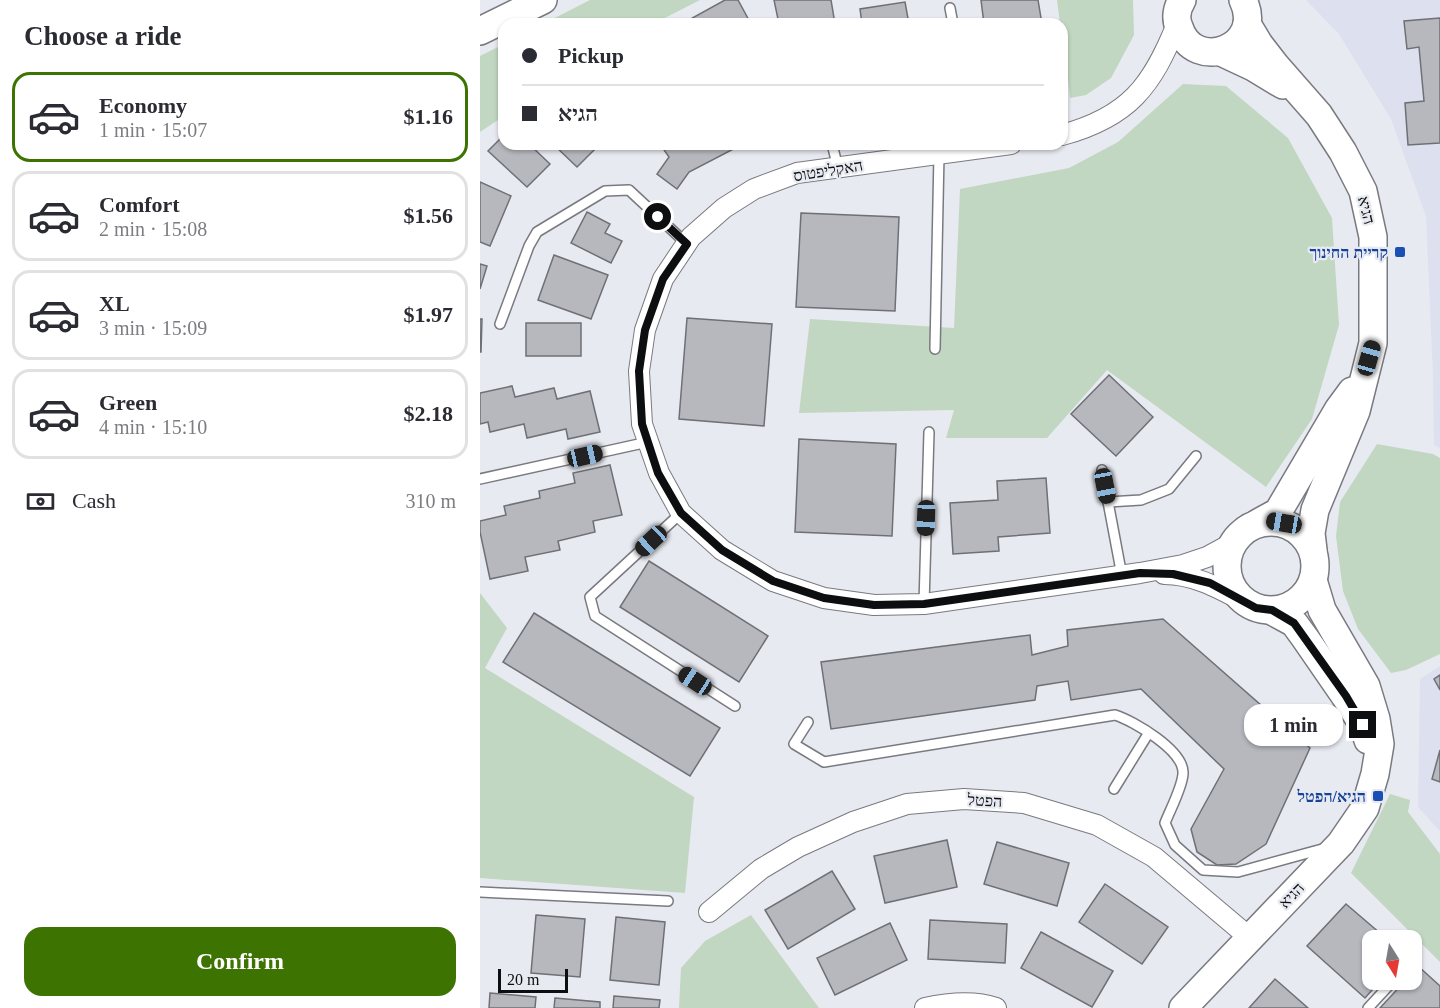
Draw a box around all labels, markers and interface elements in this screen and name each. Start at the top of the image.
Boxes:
text: Choose a ride [24,21,182,51]
text: Pickup [558,43,624,68]
icon: car [27,90,81,144]
text: Economy [99,93,187,118]
text: הגיא [558,101,598,126]
text: $1.16 [404,104,453,129]
text: 1 min · 15:07 [99,119,207,141]
street label: האקליפטוס [792,157,864,184]
icon: car [27,189,81,243]
text: Comfort [99,192,180,217]
street label: הגיא [1355,194,1378,226]
text: $1.56 [404,203,453,228]
route start [644,203,671,230]
text: 2 min · 15:08 [99,218,207,240]
place label: קריית החינוך [1309,244,1388,261]
marker: קריית החינוך [1393,245,1407,259]
icon: car [27,288,81,342]
text: XL [99,291,130,316]
text: $1.97 [404,302,453,327]
text: 3 min · 15:09 [99,317,207,339]
car [1355,338,1383,378]
icon: car [27,387,81,441]
text: Green [99,390,157,415]
text: $2.18 [404,401,453,426]
text: 4 min · 15:10 [99,416,207,438]
car [565,443,605,469]
car [1093,467,1117,505]
icon: cash [24,485,57,518]
text: Cash [72,488,116,513]
text: 310 m [405,490,456,512]
car [916,500,936,536]
car [1265,511,1303,535]
car [632,522,670,560]
car [675,664,715,698]
callout: 1 min [1243,704,1342,746]
route end [1349,711,1376,738]
text: 1 min [1269,714,1318,736]
place label: הגיא/הפטל [1297,788,1366,805]
marker: הגיא/הפטל [1371,789,1385,803]
street label: הפטל [966,791,1003,810]
street label: הגיא [1275,879,1307,911]
button: Confirm [24,927,456,996]
north arrow [1362,930,1422,990]
map controls [1362,930,1422,990]
scale bar [498,966,568,994]
text: 20 m [507,971,539,988]

